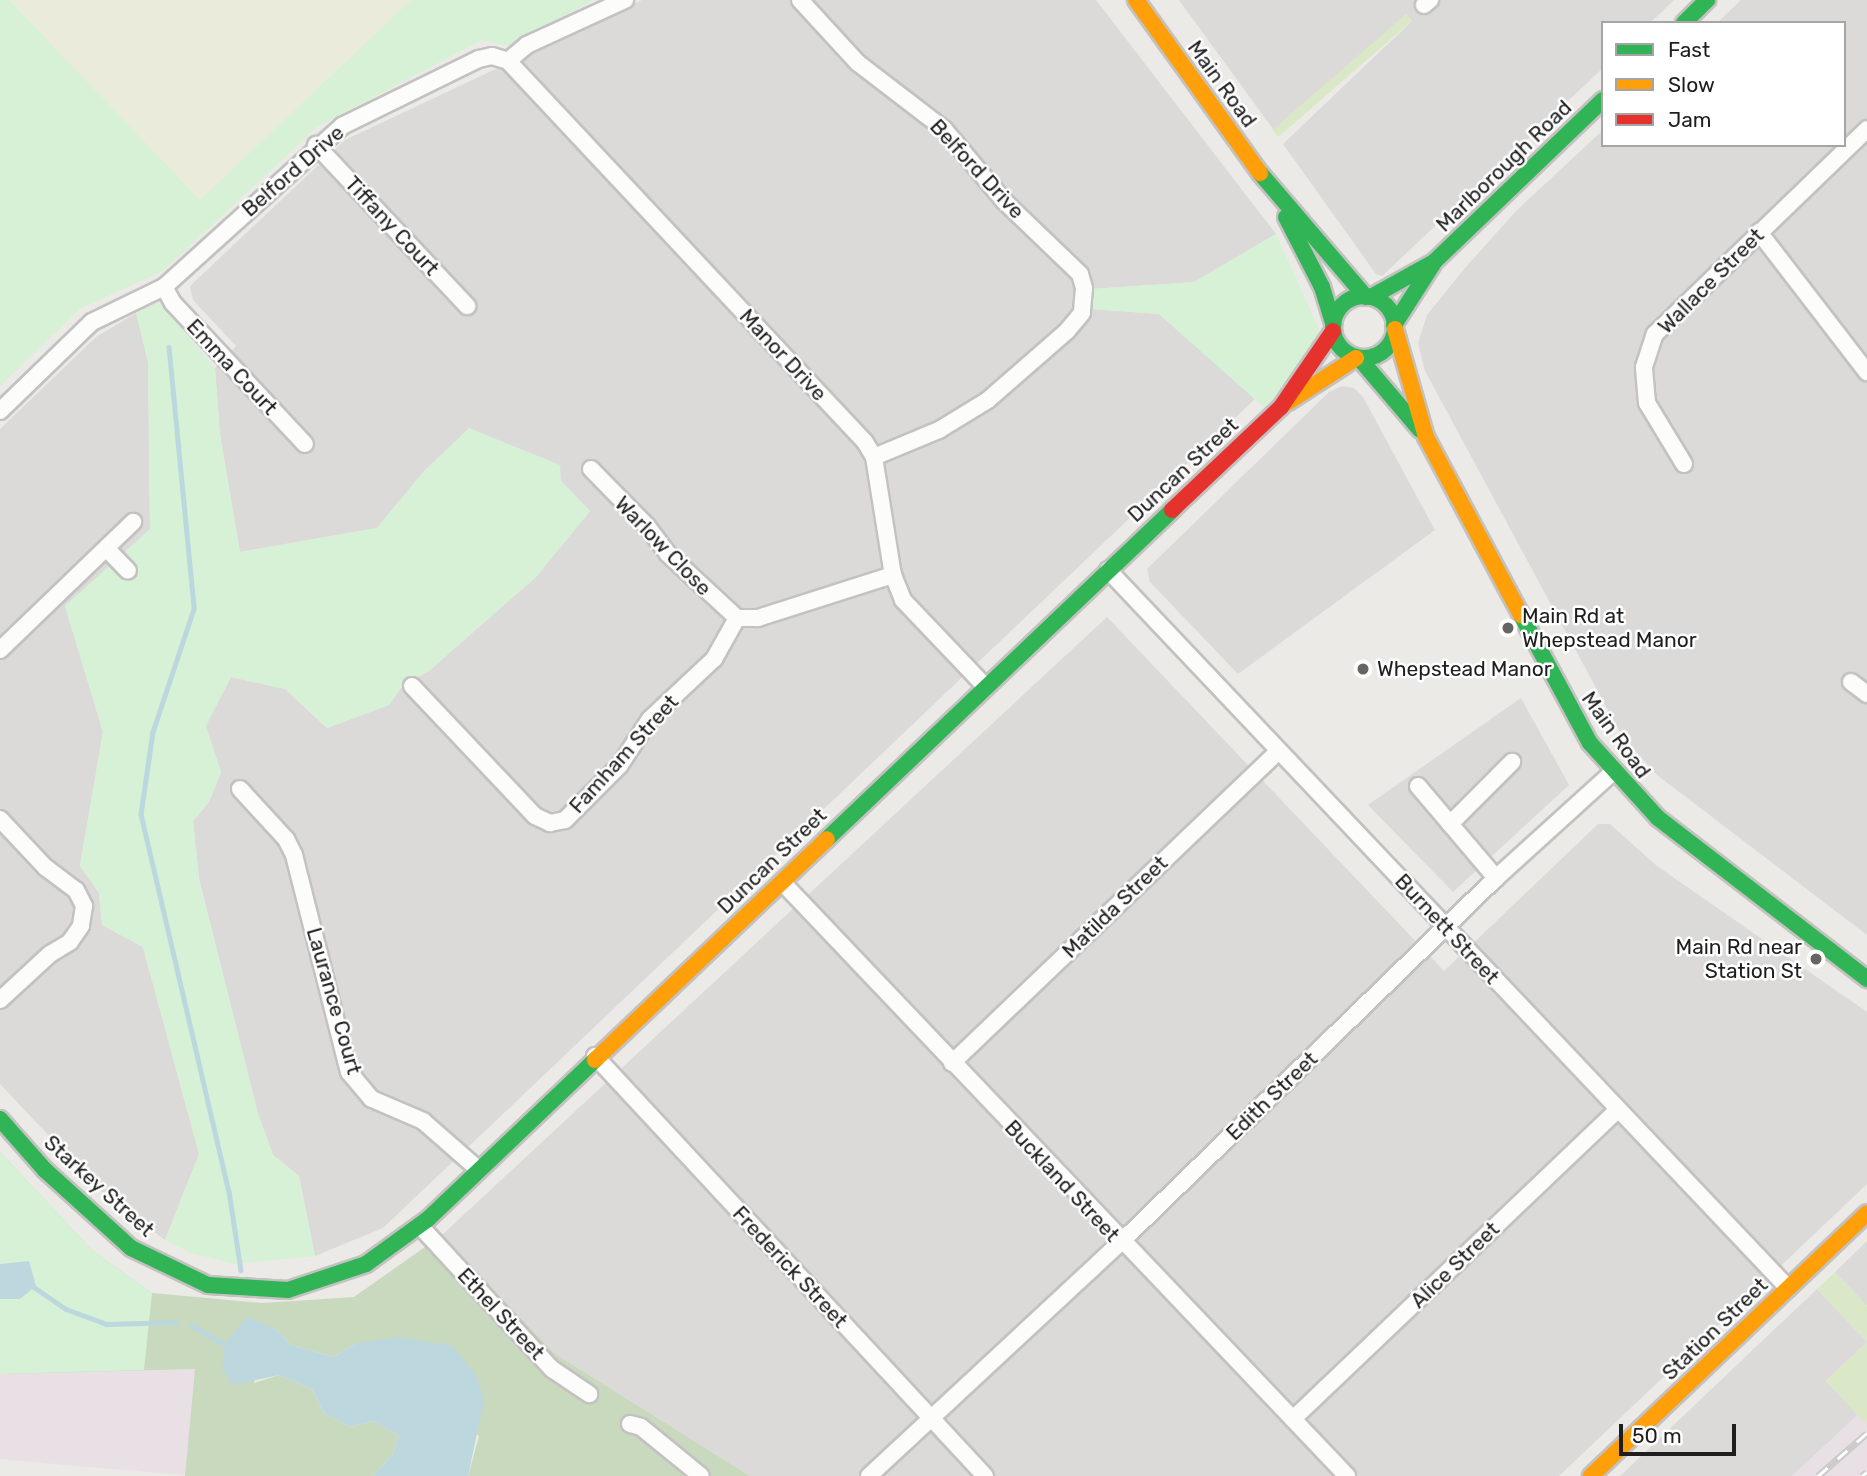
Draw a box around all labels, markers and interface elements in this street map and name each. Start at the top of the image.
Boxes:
legend [1601,21,1846,147]
street label: Main Road [1182,36,1262,132]
text: Fast [1668,37,1710,62]
text: Slow [1668,72,1715,97]
street label: Marlborough Road [1431,95,1577,237]
text: Jam [1668,107,1712,132]
street label: Belford Drive [925,114,1029,224]
street label: Belford Drive [237,120,349,222]
street label: Tiffany Court [339,171,445,281]
street label: Wallace Street [1653,223,1769,339]
street label: Manor Drive [734,304,832,406]
street label: Emma Court [181,314,283,420]
street label: Duncan Street [1123,412,1243,528]
street label: Warlow Close [609,491,717,601]
place label: Main Rd at Whepstead Manor [1522,603,1697,653]
marker: Main Rd at Whepstead Manor [1500,620,1516,636]
place label: Whepstead Manor [1377,656,1552,682]
marker: Whepstead Manor [1355,661,1371,677]
street label: Main Road [1576,687,1656,783]
street label: Famham Street [564,690,684,818]
street label: Duncan Street [712,803,832,919]
street label: Matilda Street [1057,851,1173,963]
street label: Burnett Street [1390,869,1504,989]
street label: Laurance Court [301,925,367,1077]
place label: Main Rd near Station St [1675,934,1802,984]
marker: Main Rd near Station St [1808,951,1824,967]
street label: Edith Street [1221,1046,1323,1146]
street label: Buckland Street [999,1115,1125,1247]
street label: Starkey Street [39,1130,159,1242]
street label: Frederick Street [727,1201,853,1333]
street label: Alice Street [1405,1217,1505,1313]
street label: Ethel Street [452,1263,550,1365]
street label: Station Street [1657,1272,1773,1386]
scale bar [1622,1410,1739,1454]
text: 50 m [1632,1423,1682,1448]

